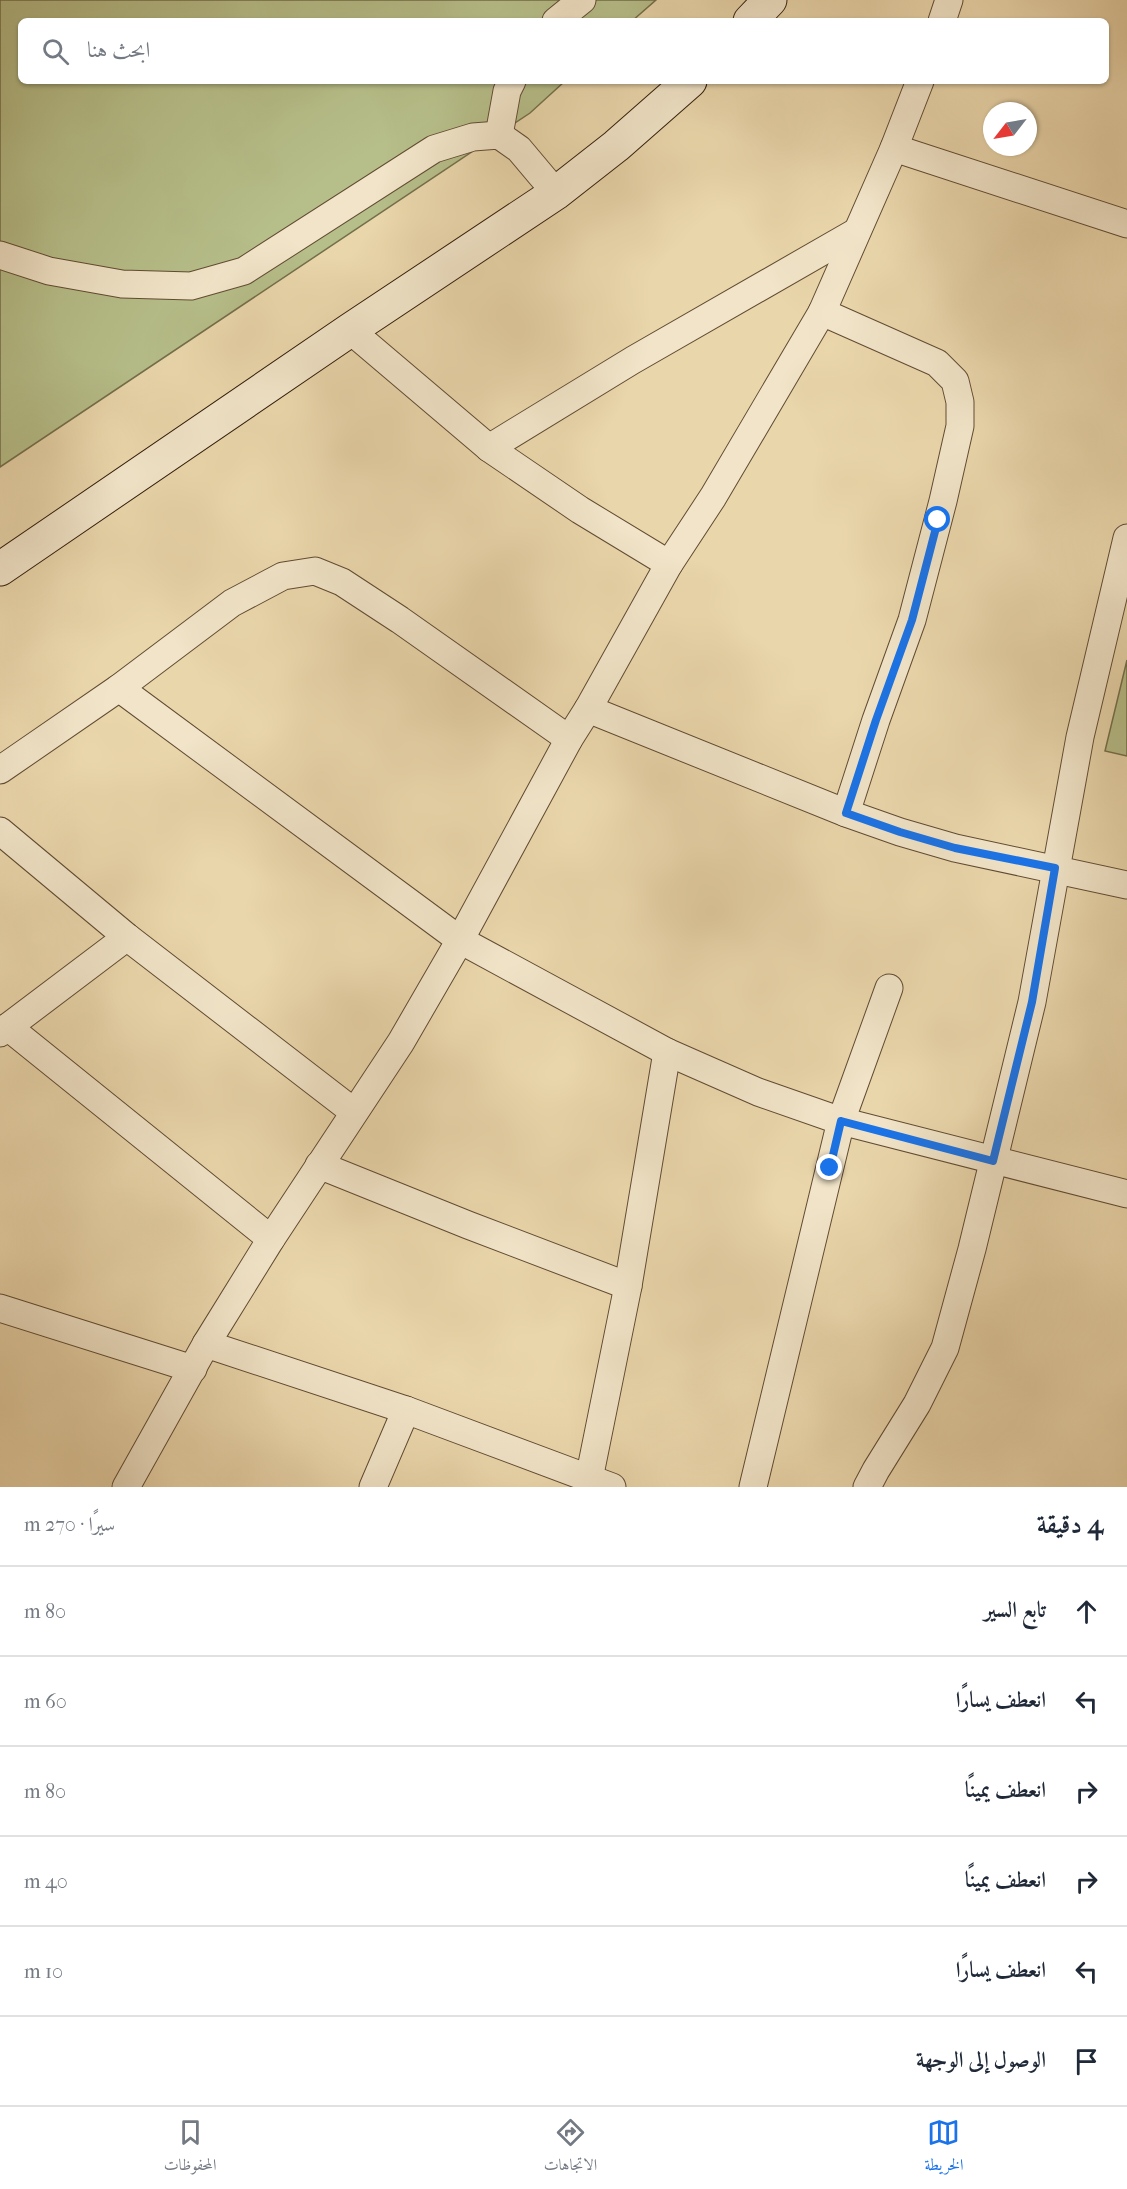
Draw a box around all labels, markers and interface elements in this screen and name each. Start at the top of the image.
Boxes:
search box [18,18,1109,84]
icon: search [39,35,72,68]
text: ابحث هنا [87,37,150,63]
north arrow [983,102,1037,156]
route start [924,506,950,532]
route end [816,1154,842,1180]
text: 4 دقيقة [1037,1509,1103,1540]
text: سيرًا · 270 m [24,1513,115,1536]
icon: ahead [1070,1595,1103,1628]
text: تابع السير [984,1597,1046,1623]
text: 80 m [24,1600,66,1623]
icon: left [1070,1685,1103,1718]
text: انعطف يسارًا [956,1687,1046,1713]
text: 60 m [24,1690,67,1713]
icon: right [1070,1775,1103,1808]
text: انعطف يمينًا [965,1777,1046,1803]
text: 80 m [24,1780,66,1803]
icon: right [1070,1865,1103,1898]
text: انعطف يمينًا [965,1867,1046,1893]
text: 40 m [24,1870,68,1893]
icon: left [1070,1955,1103,1988]
text: انعطف يسارًا [956,1957,1046,1983]
text: 10 m [24,1960,63,1983]
icon: arrive [1070,2045,1103,2078]
text: الوصول إلى الوجهة [916,2047,1046,2073]
tab: المحفوظات [164,2116,216,2180]
tab: الاتجاهات [544,2116,597,2180]
tab: الخريطة [924,2116,963,2180]

